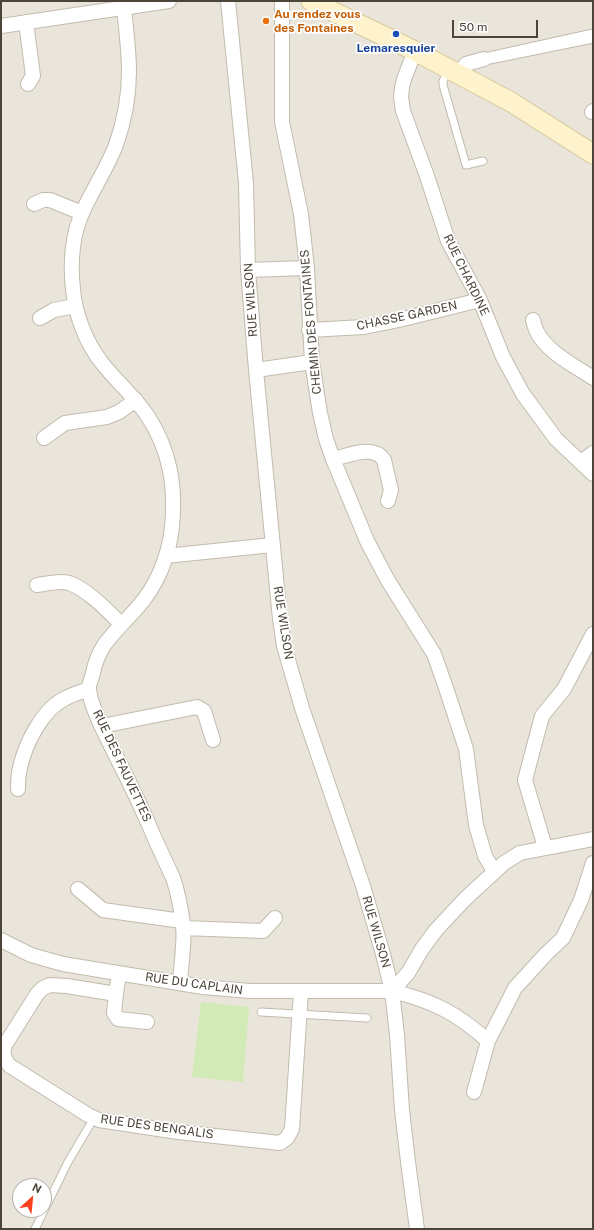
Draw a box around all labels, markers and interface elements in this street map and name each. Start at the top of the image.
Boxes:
place label: Au rendez vous des Fontaines [274,7,360,35]
scale bar [454,12,540,38]
marker: Au rendez vous des Fontaines [261,16,271,26]
text: 50 m [459,20,487,34]
marker: Lemaresquier [391,29,401,39]
place label: Lemaresquier [357,41,435,55]
street label: RUE CHARDINE [440,232,492,318]
street label: CHEMIN DES FONTAINES [297,249,325,395]
street label: RUE WILSON [241,262,261,338]
street label: CHASSE GARDEN [355,298,459,334]
street label: RUE WILSON [270,585,296,661]
street label: RUE DES FAUVETTES [90,708,154,824]
street label: RUE WILSON [359,894,393,970]
street label: RUE DU CAPLAIN [144,970,244,998]
street label: RUE DES BENGALIS [100,1112,214,1142]
north arrow [12,1178,52,1218]
text: N [30,1181,44,1195]

